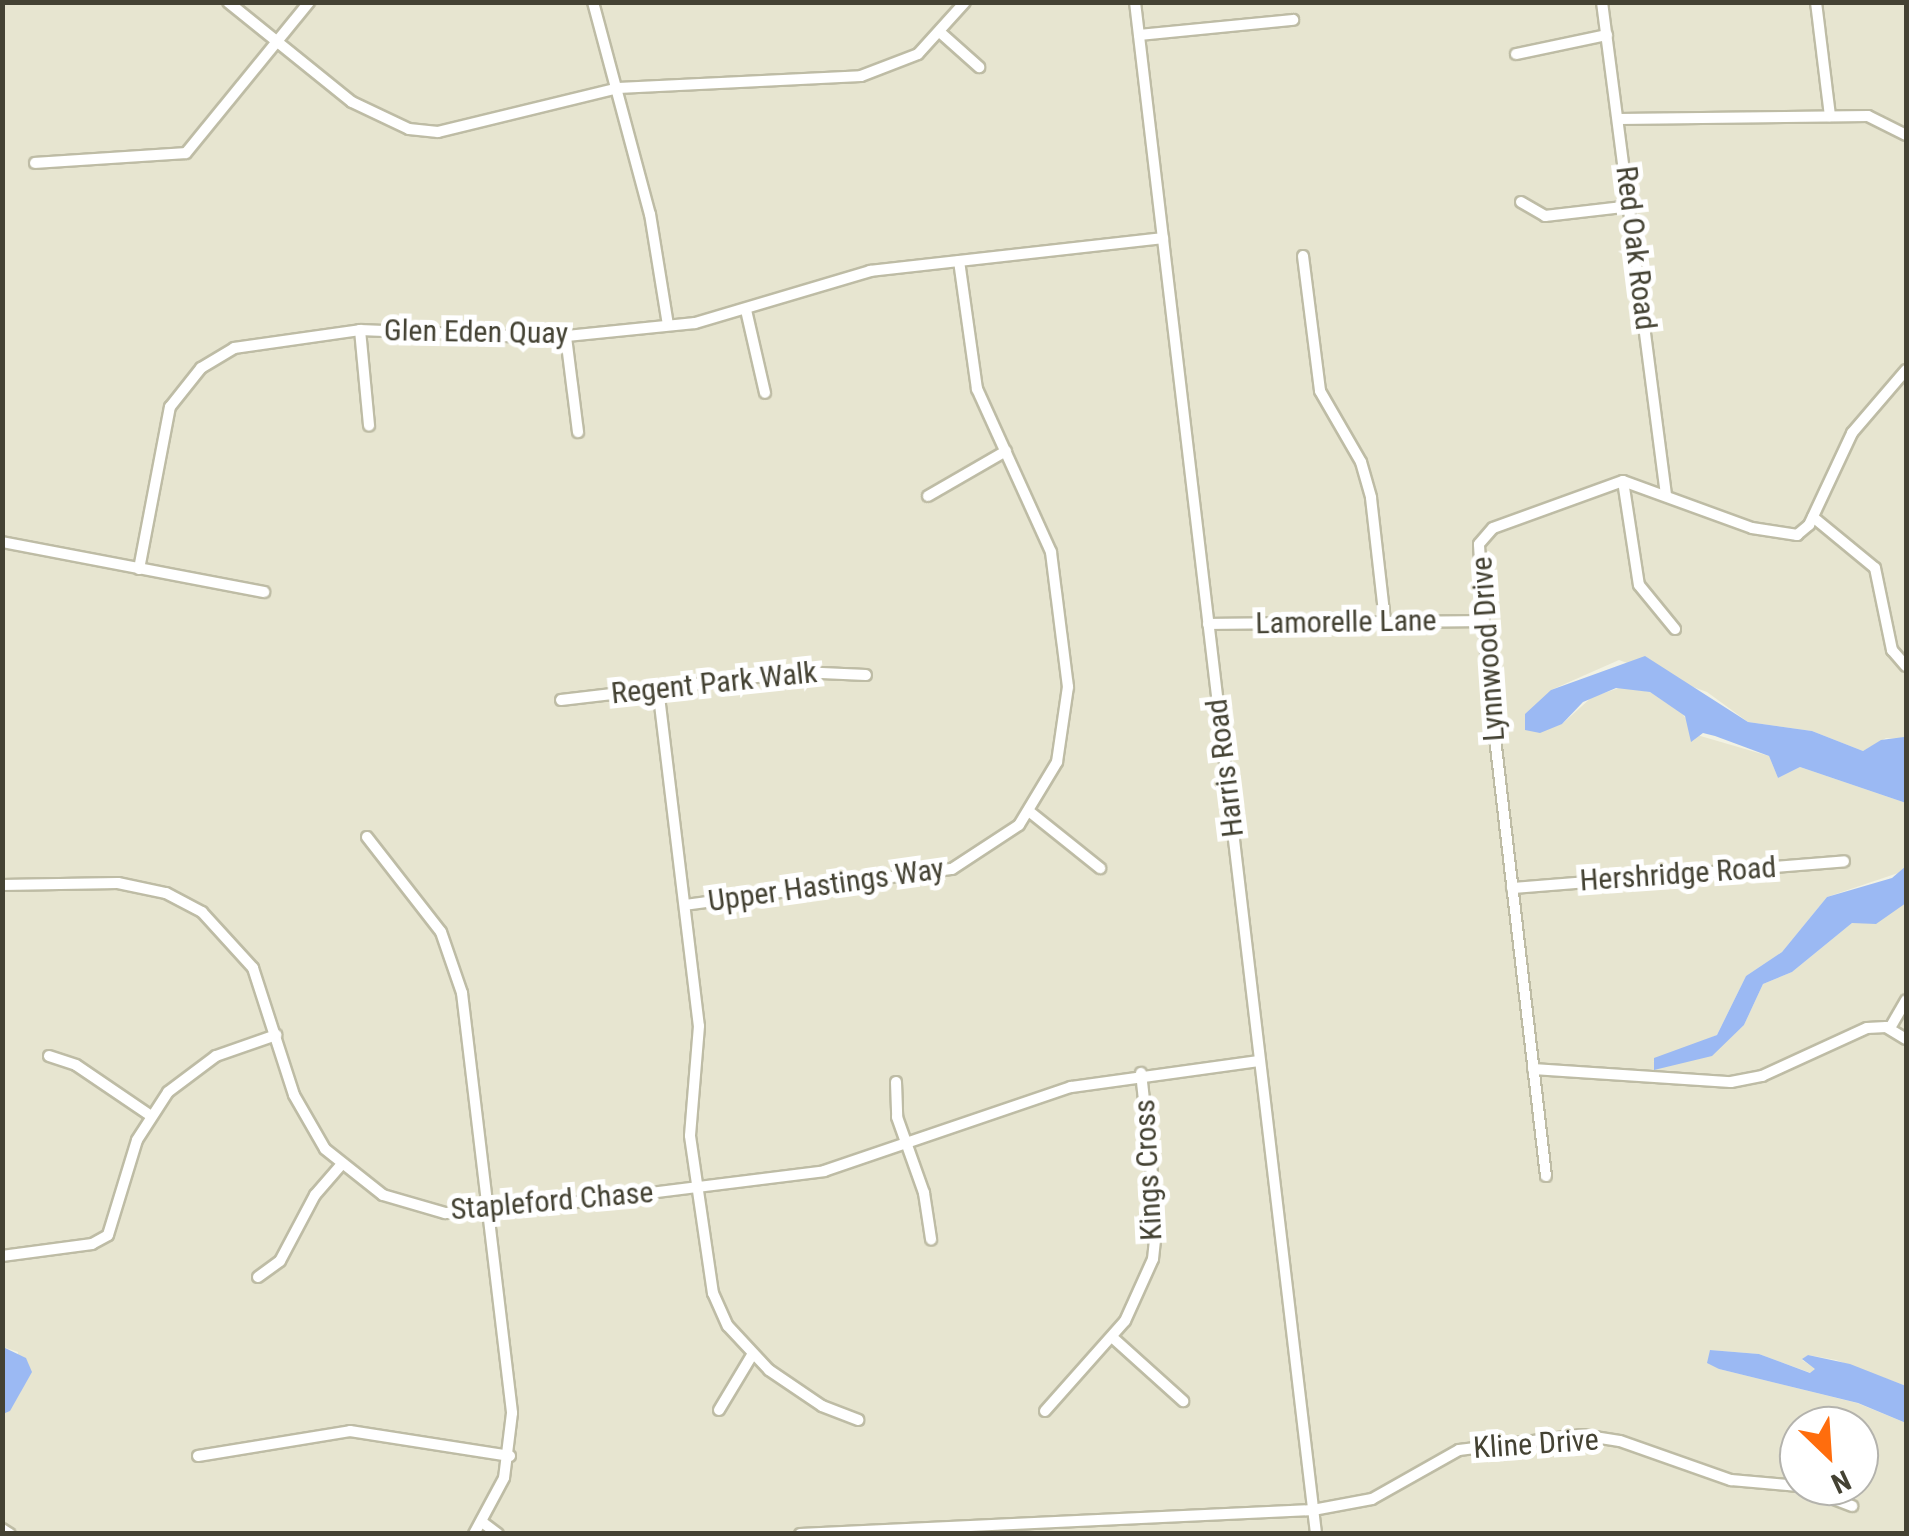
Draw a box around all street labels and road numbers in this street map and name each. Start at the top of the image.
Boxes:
street label: Red Oak Road [1608,164,1664,332]
street label: Glen Eden Quay [384,312,568,352]
street label: Lynnwood Drive [1464,555,1512,743]
street label: Lamorelle Lane [1255,602,1437,642]
street label: Regent Park Walk [609,654,819,712]
street label: Harris Road [1199,697,1251,839]
street label: Hershridge Road [1579,849,1777,899]
street label: Upper Hastings Way [706,851,946,919]
street label: Kings Cross [1126,1098,1170,1242]
street label: Stapleford Chase [449,1174,655,1228]
street label: Kline Drive [1472,1422,1600,1466]

